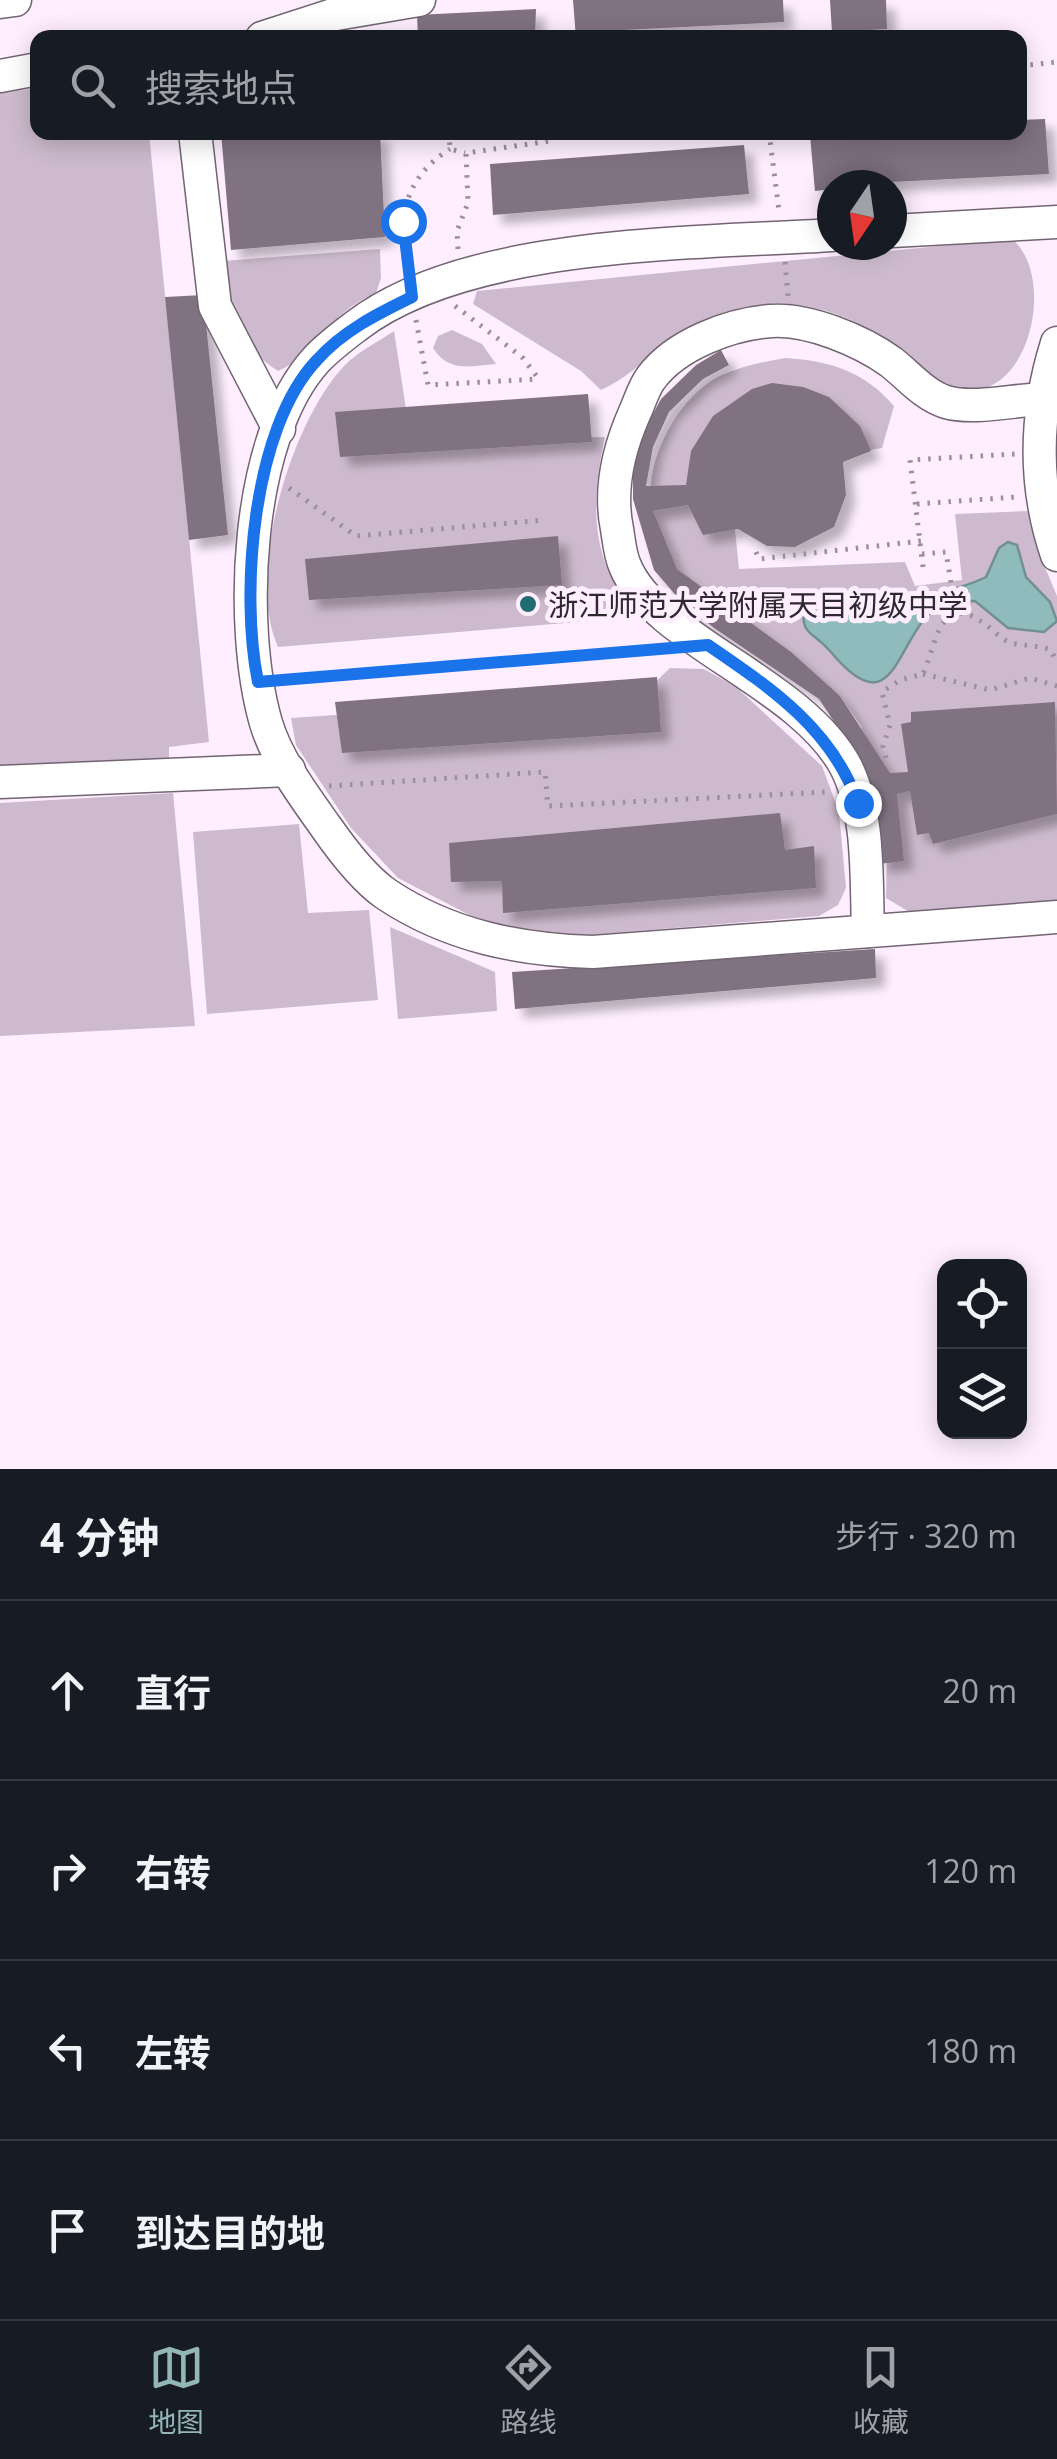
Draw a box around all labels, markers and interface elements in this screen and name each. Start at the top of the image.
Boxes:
search box [30,30,1027,140]
icon: search [65,58,120,113]
text: 搜索地点 [145,61,297,113]
north arrow [817,170,907,260]
route start [381,199,427,245]
place label: 浙江师范大学附属天目初级中学 [548,584,968,625]
marker: 浙江师范大学附属天目初级中学 [517,593,539,615]
route end [836,781,882,827]
map controls [937,1259,1027,1439]
button: locate [937,1259,1027,1349]
button: layers [937,1349,1027,1439]
text: 4 分钟 [40,1508,159,1565]
text: 步行 · 320 m [835,1514,1017,1557]
icon: ahead [40,1663,95,1718]
text: 直行 [135,1666,211,1718]
text: 20 m [942,1669,1017,1712]
icon: right [40,1843,95,1898]
text: 右转 [135,1846,211,1898]
text: 120 m [924,1849,1017,1892]
icon: left [40,2023,95,2078]
text: 左转 [135,2026,211,2078]
text: 180 m [924,2029,1017,2072]
icon: arrive [40,2203,95,2258]
text: 到达目的地 [135,2206,325,2258]
tab: 地图 [148,2340,204,2440]
tab: 路线 [500,2340,557,2440]
tab: 收藏 [853,2340,909,2440]

